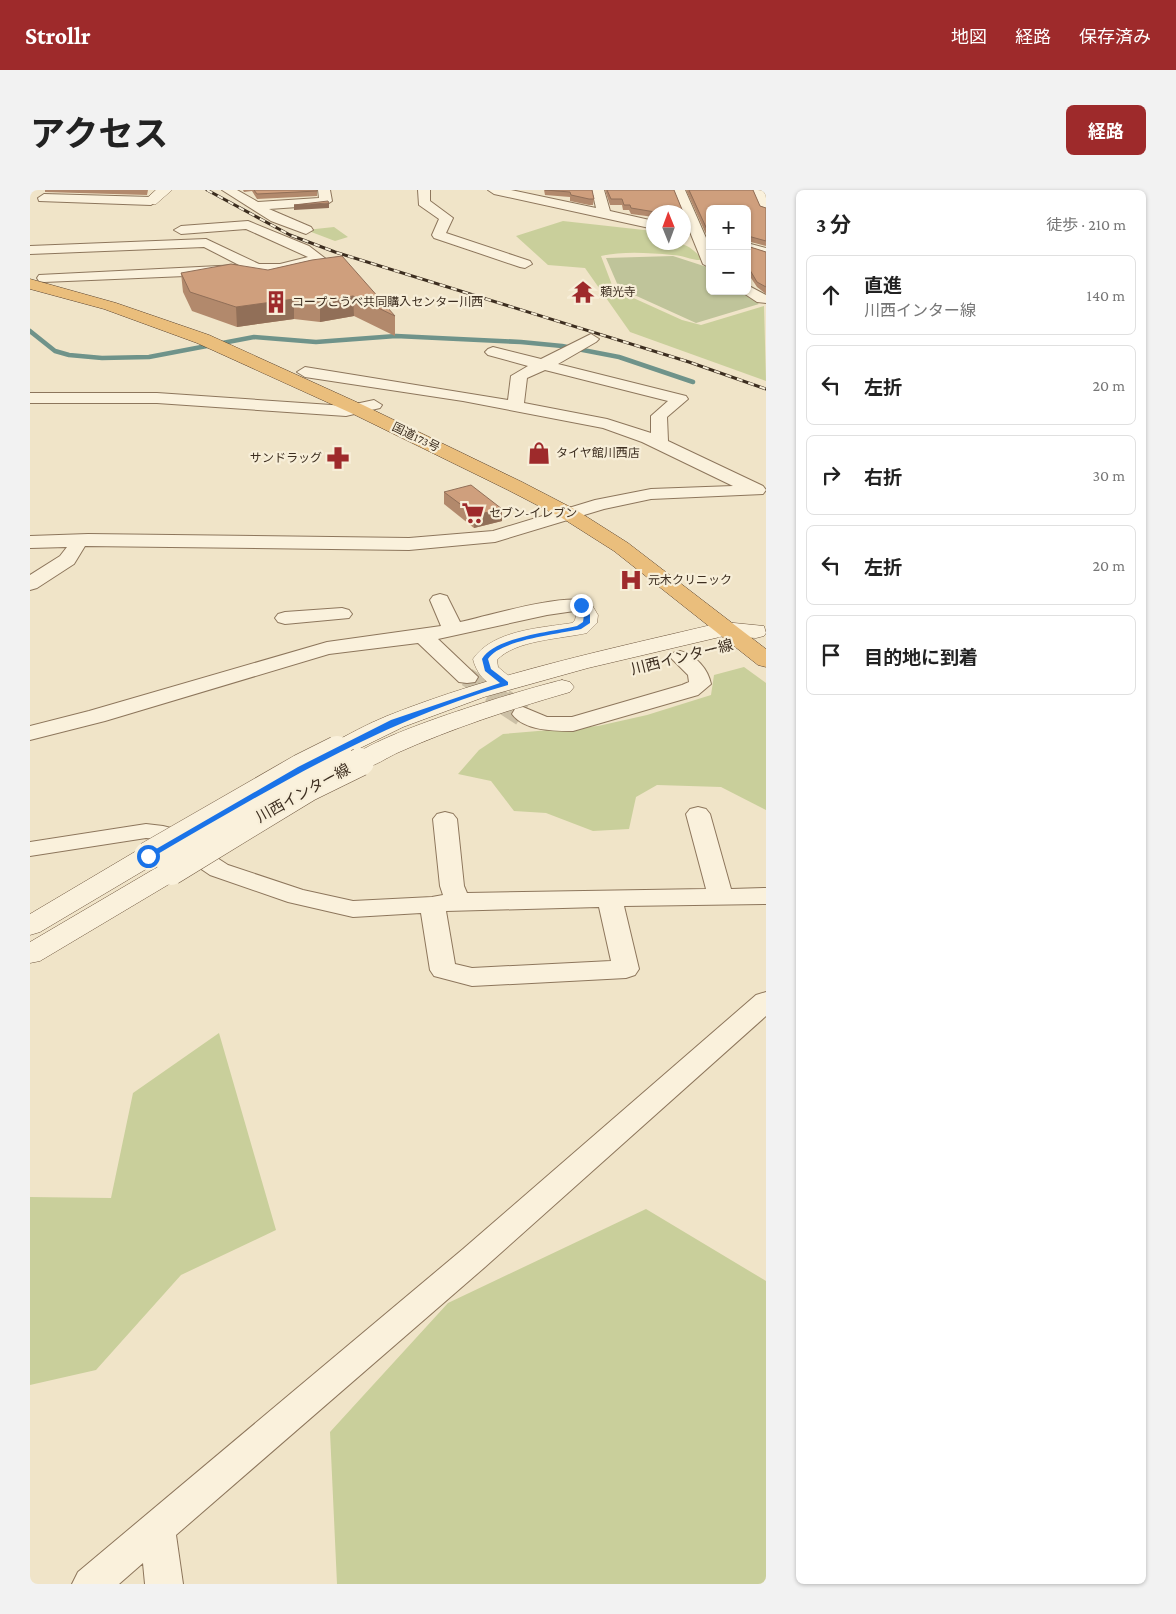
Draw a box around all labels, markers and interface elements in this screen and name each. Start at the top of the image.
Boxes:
text: Strollr [25,22,91,49]
text: 地図 [951,27,987,47]
text: 経路 [1015,27,1051,47]
text: 保存済み [1079,27,1151,47]
button: 経路 [1066,105,1146,155]
text: アクセス [30,115,168,154]
north arrow [646,205,691,250]
map controls [706,205,751,295]
button: + [706,205,751,250]
text: 3 分 [816,213,851,237]
text: 徒歩 · 210 m [1046,216,1126,233]
button: − [706,250,751,295]
text: 直進 [864,275,902,296]
temple icon: 頼光寺 [570,279,596,305]
icon: ahead [817,281,845,309]
place label: 頼光寺 [600,285,636,299]
text: 140 m [1087,287,1125,304]
building icon: コープこうべ共同購入センター川西 [263,289,289,315]
place label: コープこうべ共同購入センター川西 [292,295,483,309]
text: 川西インター線 [864,302,976,319]
icon: left [817,371,845,399]
text: 左折 [864,377,902,398]
text: 20 m [1092,377,1125,394]
street label: 国道173号 [390,420,442,454]
shop icon: タイヤ館川西店 [526,440,552,466]
pharmacy icon: サンドラッグ [325,445,351,471]
place label: タイヤ館川西店 [556,446,640,460]
place label: サンドラッグ [250,451,322,465]
icon: right [817,461,845,489]
text: 右折 [864,467,902,488]
text: 30 m [1093,467,1125,484]
supermarket icon: セブン-イレブン [460,500,486,526]
place label: セブン-イレブン [489,506,577,520]
icon: left [817,551,845,579]
text: 左折 [864,557,902,578]
text: 20 m [1092,557,1125,574]
hospital icon: 元木クリニック [618,567,644,593]
place label: 元木クリニック [648,573,732,587]
route end [570,594,593,617]
street label: 川西インター線 [629,637,735,677]
icon: arrive [817,641,845,669]
text: 目的地に到着 [864,647,978,668]
street label: 川西インター線 [253,761,353,825]
route start [137,845,160,868]

